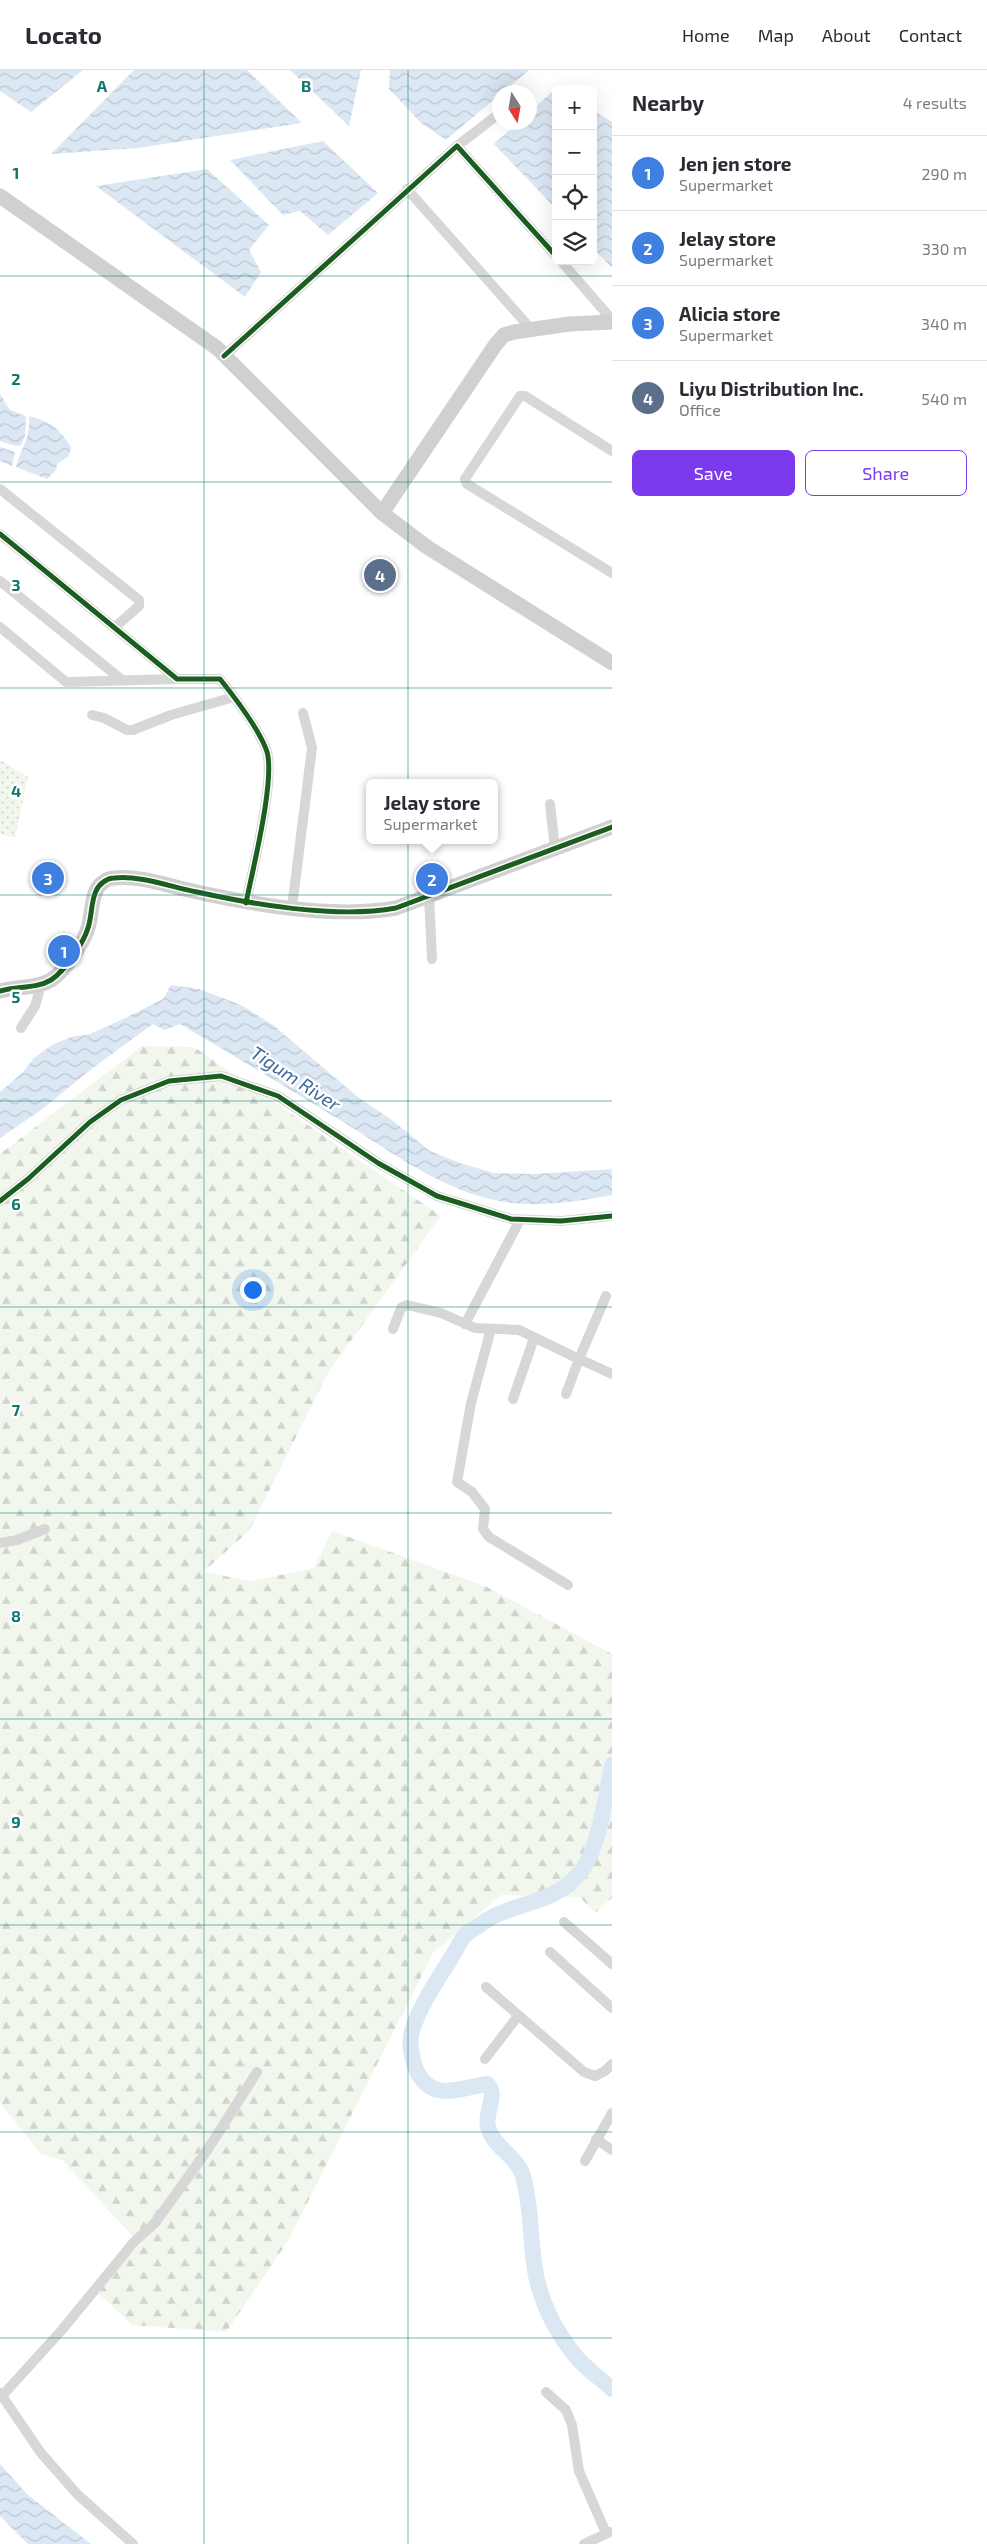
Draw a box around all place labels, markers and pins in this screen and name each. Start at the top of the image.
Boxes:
pin: 4 [364,556,396,594]
pin: 3 [32,859,64,897]
pin: 2 [416,860,448,898]
pin: 1 [48,932,80,970]

